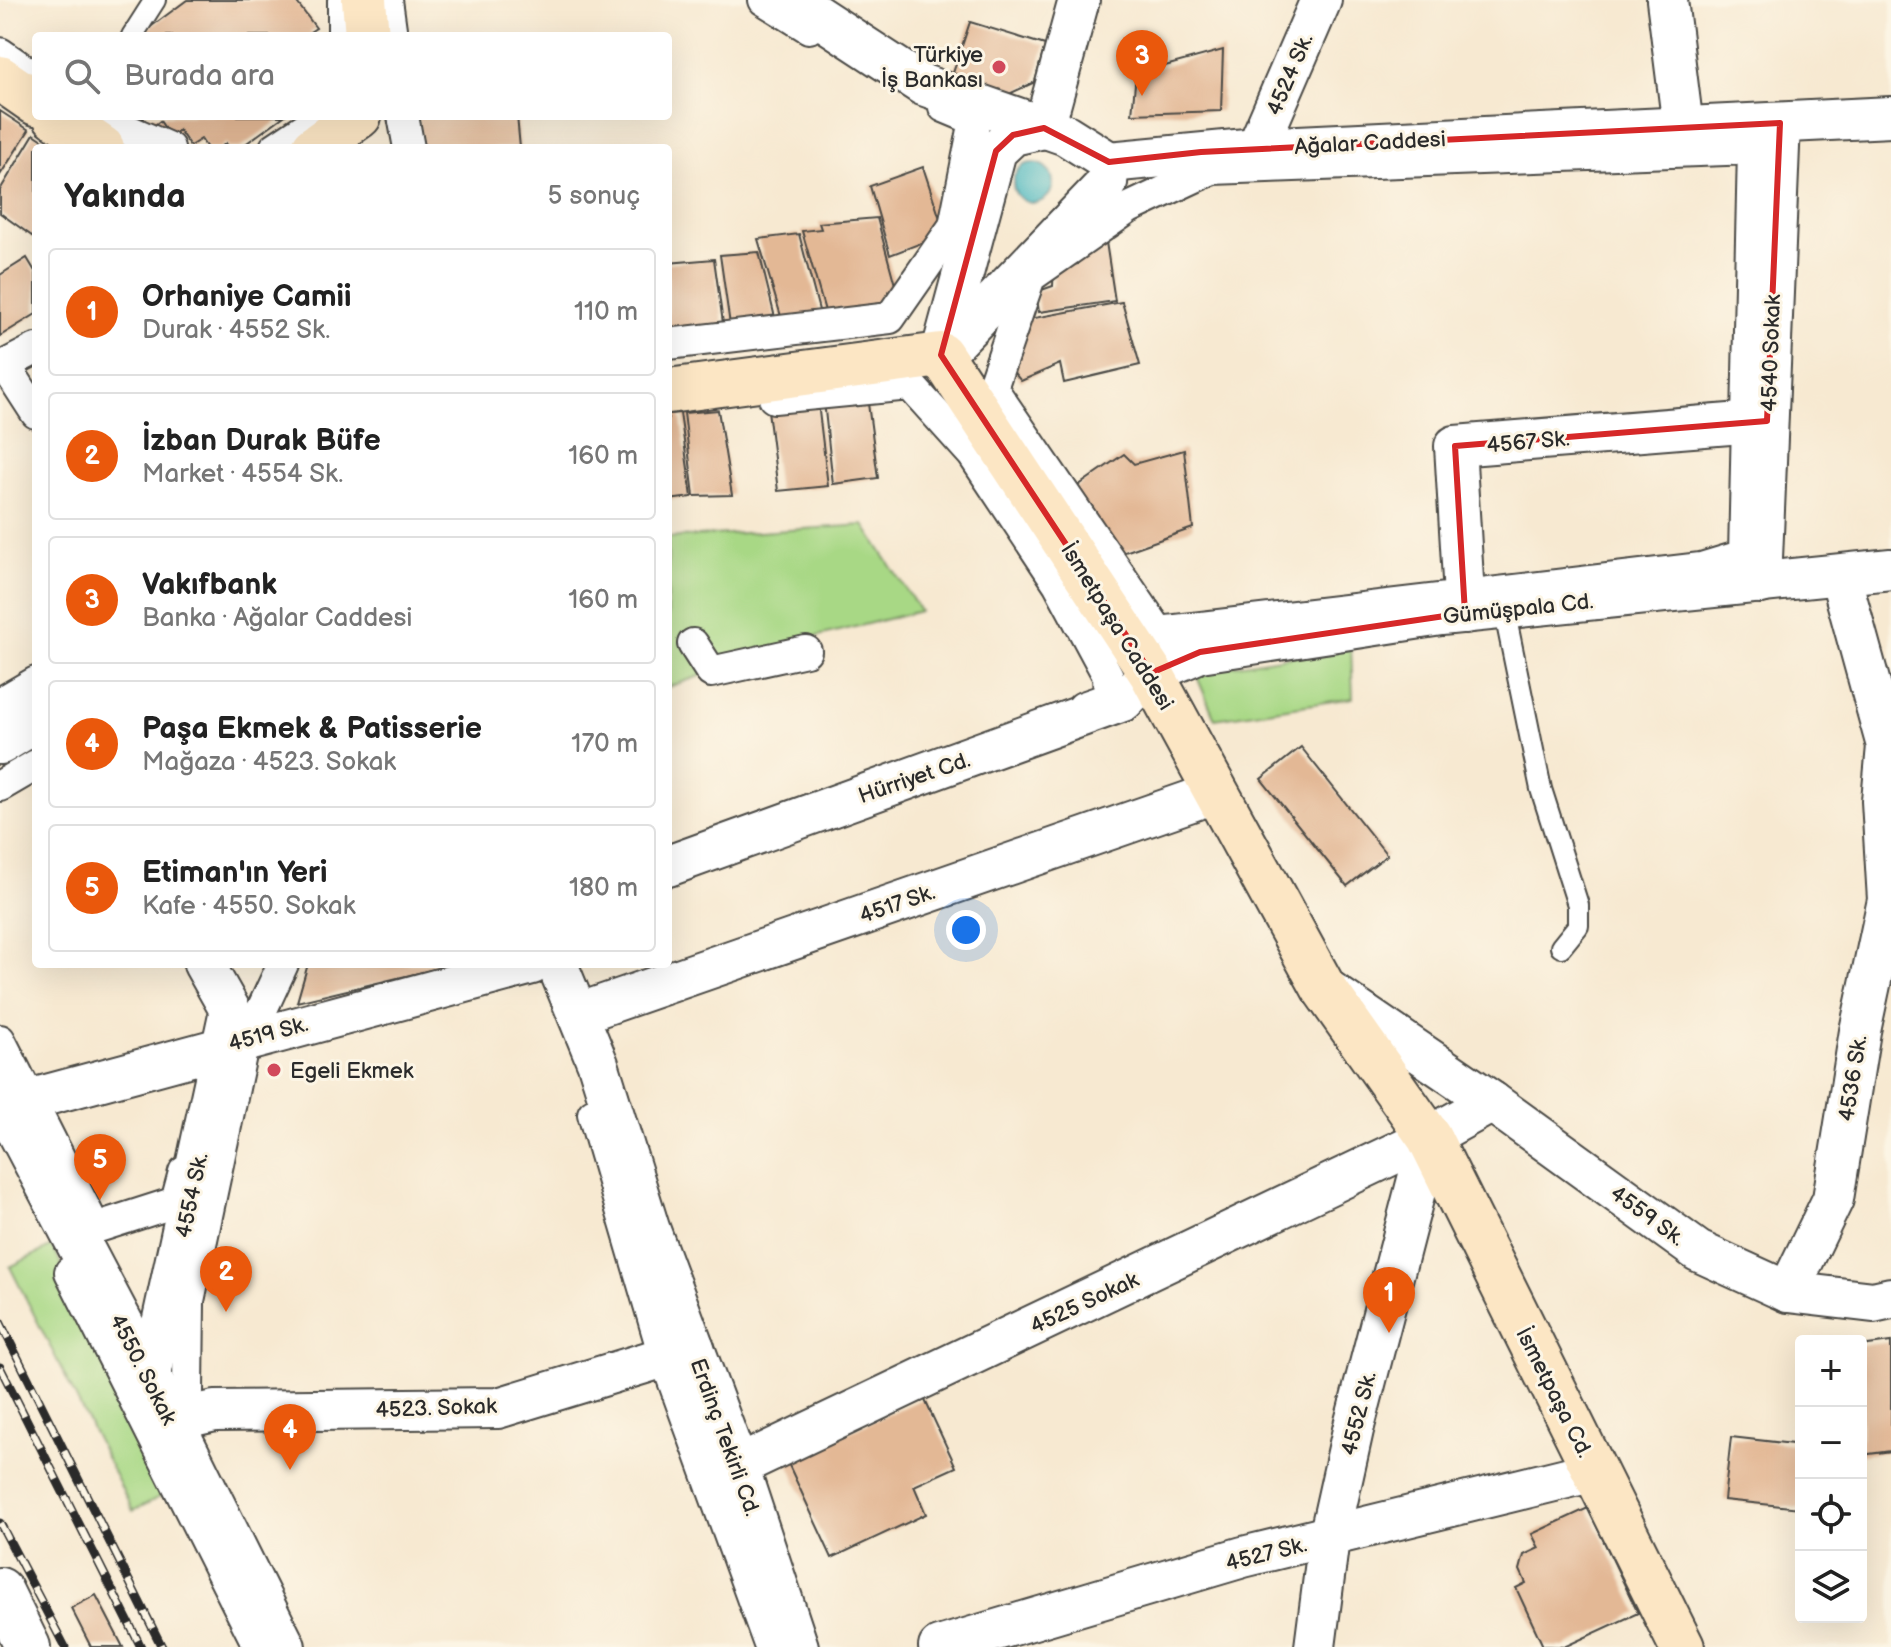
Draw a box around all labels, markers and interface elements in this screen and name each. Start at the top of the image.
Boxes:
pin: 3 [1116,30,1168,96]
street label: 4524 Sk. [1261,30,1320,120]
search box [32,32,672,120]
place label: Türkiye İş Bankası [881,42,983,94]
icon: search [60,54,104,98]
text: Burada ara [124,58,275,94]
marker: Türkiye İş Bankası [990,58,1008,76]
street label: Ağalar Caddesi [1294,126,1447,161]
text: Yakında [64,176,186,217]
text: 5 sonuç [548,181,640,212]
text: Orhaniye Camii [142,279,351,315]
street label: 4540 Sokak [1756,294,1787,412]
text: 1 [87,297,97,328]
text: 110 m [574,297,638,328]
text: Durak · 4552 Sk. [142,315,330,346]
text: İzban Durak Büfe [142,423,381,459]
street label: 4567 Sk. [1485,425,1571,460]
text: 2 [84,441,100,472]
text: 160 m [568,441,638,472]
text: Market · 4554 Sk. [142,459,343,490]
street label: İsmetpaşa Caddesi [1054,538,1179,715]
text: Vakıfbank [142,567,277,603]
text: 3 [84,585,100,616]
text: 160 m [568,585,638,616]
street label: Gümüşpala Cd. [1442,588,1595,631]
text: Banka · Ağalar Caddesi [142,603,412,634]
text: Paşa Ekmek & Patisserie [142,711,482,747]
text: 4 [84,729,100,760]
text: 170 m [571,729,638,760]
text: Mağaza · 4523. Sokak [142,747,396,778]
street label: Hürriyet Cd. [855,747,974,810]
text: Etiman'ın Yeri [142,855,327,891]
text: 5 [84,873,100,904]
text: 180 m [569,873,638,904]
street label: 4517 Sk. [856,879,939,930]
text: Kafe · 4550. Sokak [142,891,355,922]
your location [946,910,986,950]
street label: 4519 Sk. [225,1011,311,1058]
street label: 4536 Sk. [1833,1033,1874,1123]
place label: Egeli Ekmek [290,1058,414,1085]
marker: Egeli Ekmek [265,1061,283,1079]
pin: 5 [74,1134,126,1200]
street label: 4554 Sk. [170,1150,215,1240]
street label: 4559 Sk. [1605,1180,1690,1252]
pin: 2 [200,1246,252,1312]
street label: 4525 Sokak [1026,1266,1143,1340]
pin: 1 [1363,1267,1415,1333]
street label: 4550. Sokak [103,1310,182,1430]
street label: İsmetpaşa Cd. [1509,1323,1598,1462]
map controls [1795,1335,1867,1623]
button: + [1795,1335,1867,1407]
street label: Erdinç Tekirli Cd. [684,1355,766,1520]
street label: 4552 Sk. [1336,1368,1383,1458]
street label: 4523. Sokak [375,1393,497,1424]
pin: 4 [264,1404,316,1470]
button: − [1795,1407,1867,1479]
button: locate [1795,1479,1867,1551]
street label: 4527 Sk. [1223,1531,1310,1578]
button: layers [1795,1551,1867,1623]

